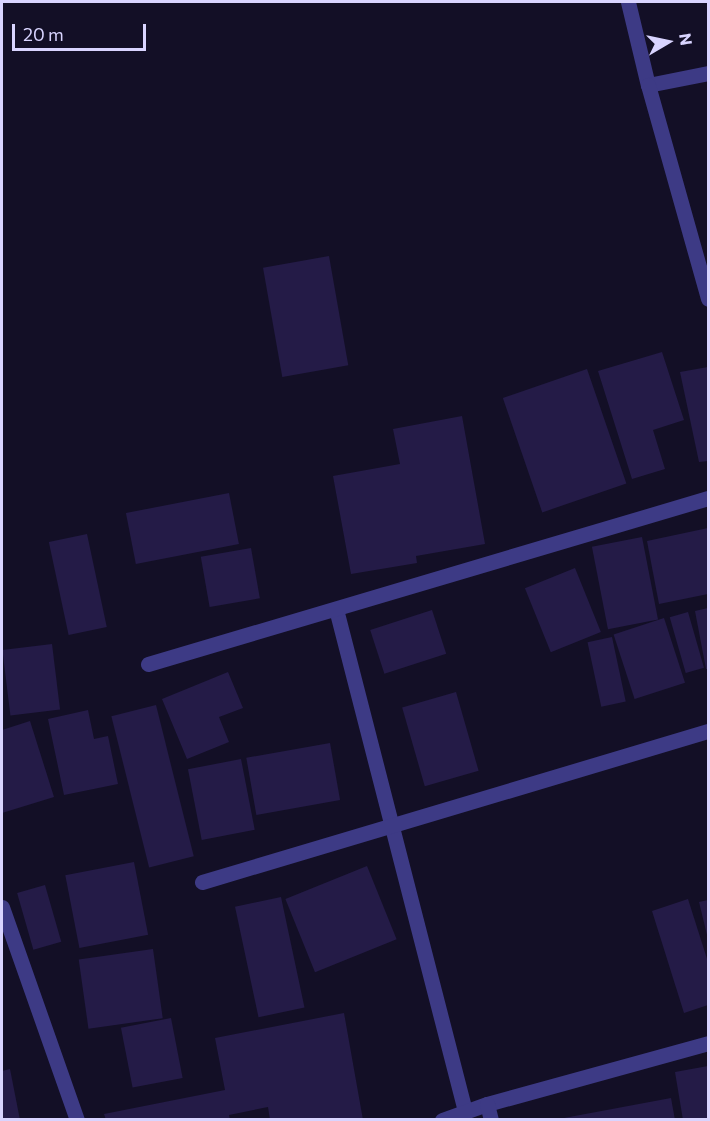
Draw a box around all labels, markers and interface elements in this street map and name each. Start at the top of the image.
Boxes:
scale bar [15,12,148,50]
north arrow [638,12,698,72]
text: 20 m [23,23,64,45]
text: N [676,32,697,47]

